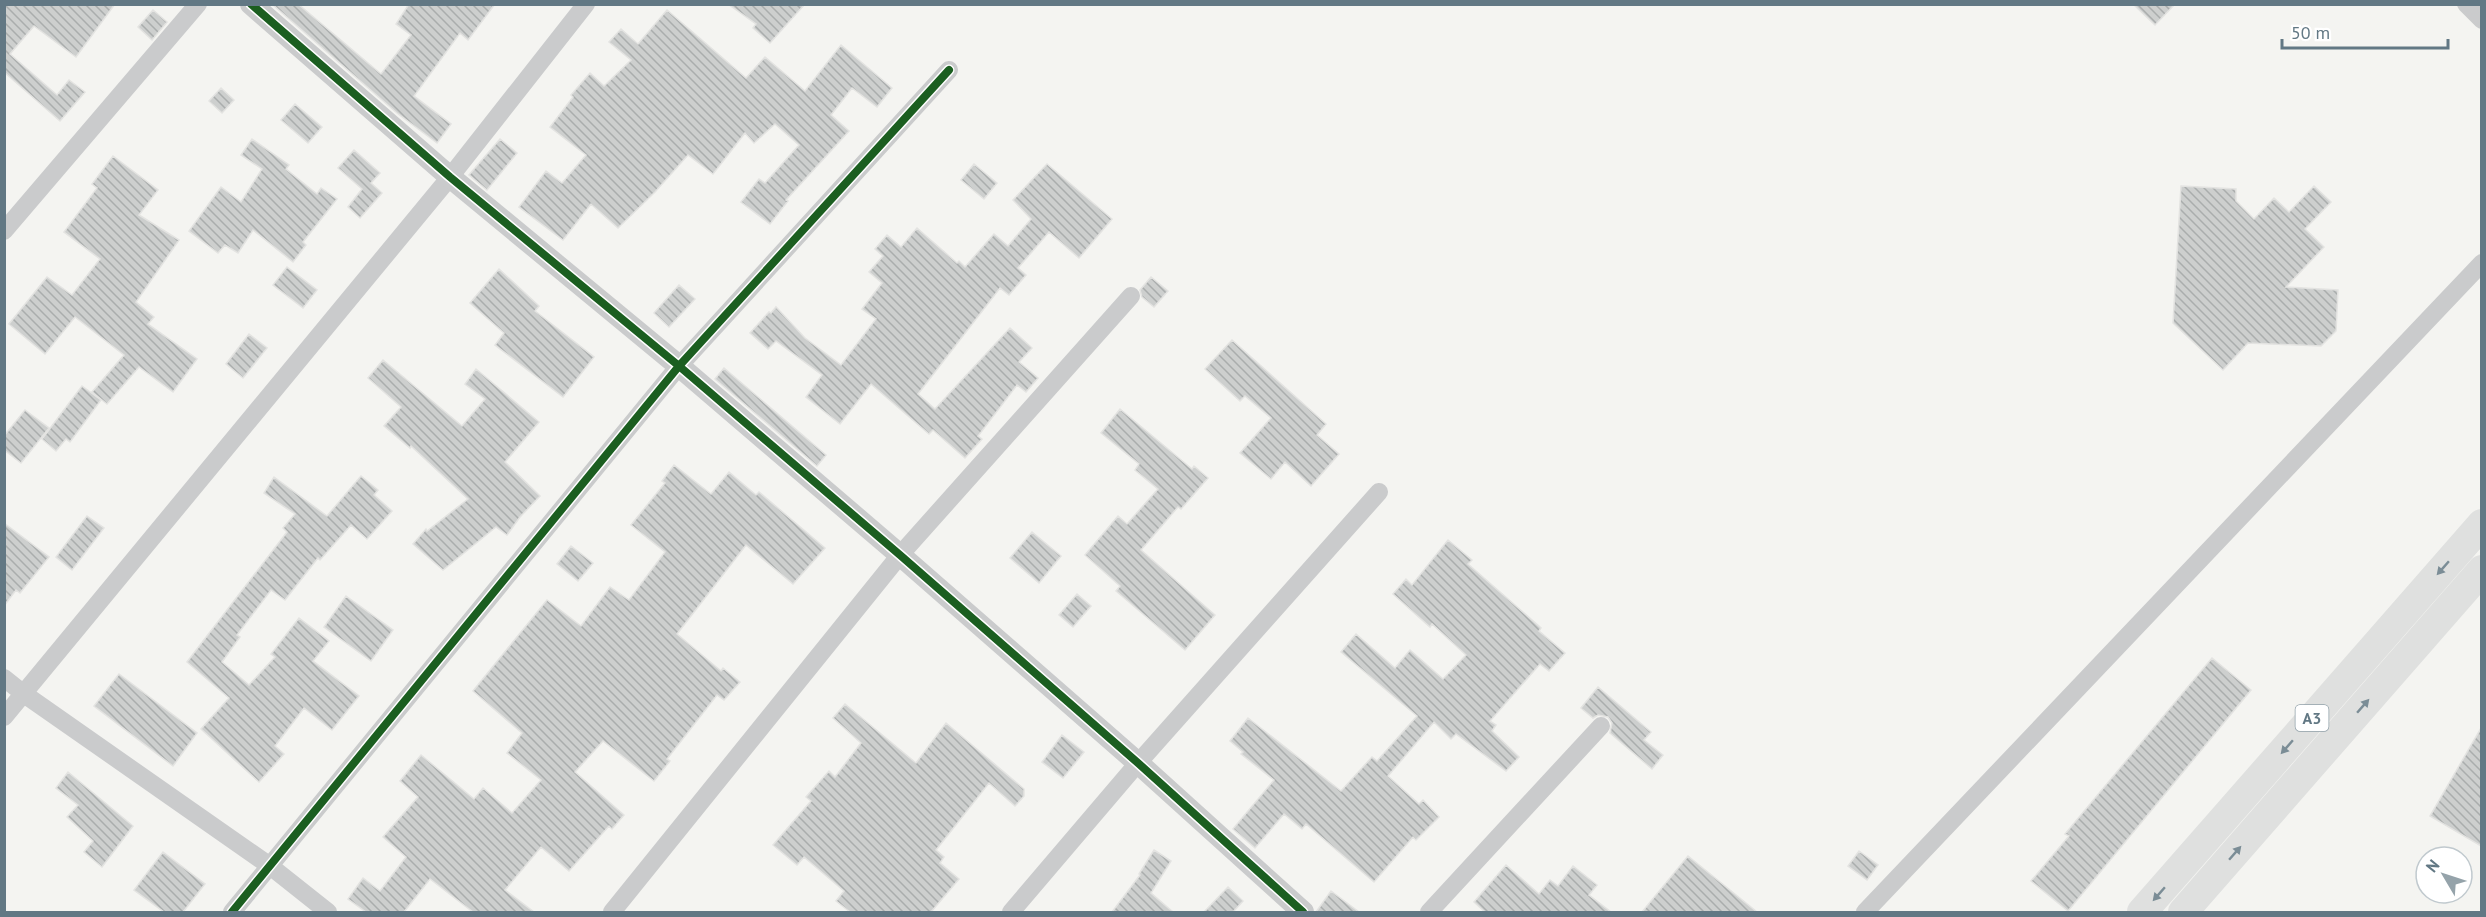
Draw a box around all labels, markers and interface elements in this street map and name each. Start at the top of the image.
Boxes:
scale bar [2282,12,2448,50]
text: 50 m [2291,21,2330,44]
one-way arrow [2437,560,2450,575]
one-way arrow [2356,699,2369,714]
road number: A3 [2296,705,2328,731]
one-way arrow [2281,739,2294,754]
north arrow [2414,845,2474,905]
one-way arrow [2228,846,2241,861]
text: N [2421,855,2443,876]
one-way arrow [2152,886,2166,901]

